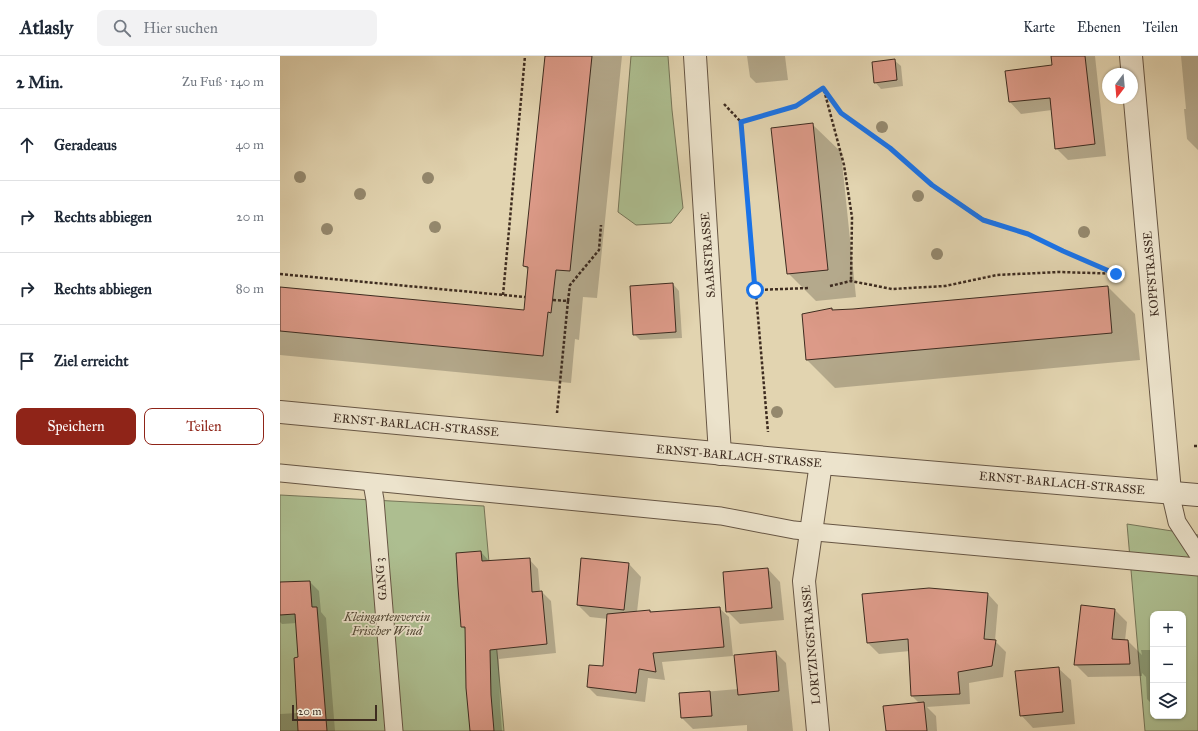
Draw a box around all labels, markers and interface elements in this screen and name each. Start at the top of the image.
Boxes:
search box [97,10,377,46]
text: Atlasly [20,16,73,39]
icon: search [111,17,133,39]
text: Hier suchen [143,19,218,37]
text: Karte [1023,19,1055,36]
text: Ebenen [1077,19,1121,36]
text: Teilen [1143,19,1178,36]
north arrow [1102,68,1138,104]
text: 2 Min. [16,72,63,93]
text: Zu Fuß · 140 m [182,74,264,90]
icon: ahead [16,134,38,156]
text: Geradeaus [54,136,117,154]
text: 40 m [235,137,264,153]
icon: right [16,206,38,228]
text: Rechts abbiegen [54,208,152,226]
text: 20 m [236,209,264,225]
street label: SAARSTRASSE [698,211,718,298]
street label: KOPFSTRASSE [1140,230,1162,317]
route end [1107,265,1125,283]
icon: right [16,278,38,300]
text: Rechts abbiegen [54,280,152,298]
text: 80 m [236,281,264,297]
route start [746,281,764,299]
icon: arrive [16,350,38,372]
text: Ziel erreicht [54,352,129,370]
button: Speichern [16,408,136,445]
button: Teilen [144,408,264,445]
street label: ERNST-BARLACH-STRASSE [333,411,500,439]
street label: ERNST-BARLACH-STRASSE [656,442,823,470]
street label: ERNST-BARLACH-STRASSE [979,469,1146,497]
street label: GANG 3 [372,557,390,601]
street label: LORTZINGSTRASSE [799,584,823,705]
park label: Kleingartenverein Frischer Wind [343,610,431,638]
map controls [1150,611,1186,719]
button: + [1150,611,1186,647]
button: − [1150,647,1186,683]
button: layers [1150,683,1186,719]
scale bar [292,703,377,722]
text: 20 m [298,705,321,718]

